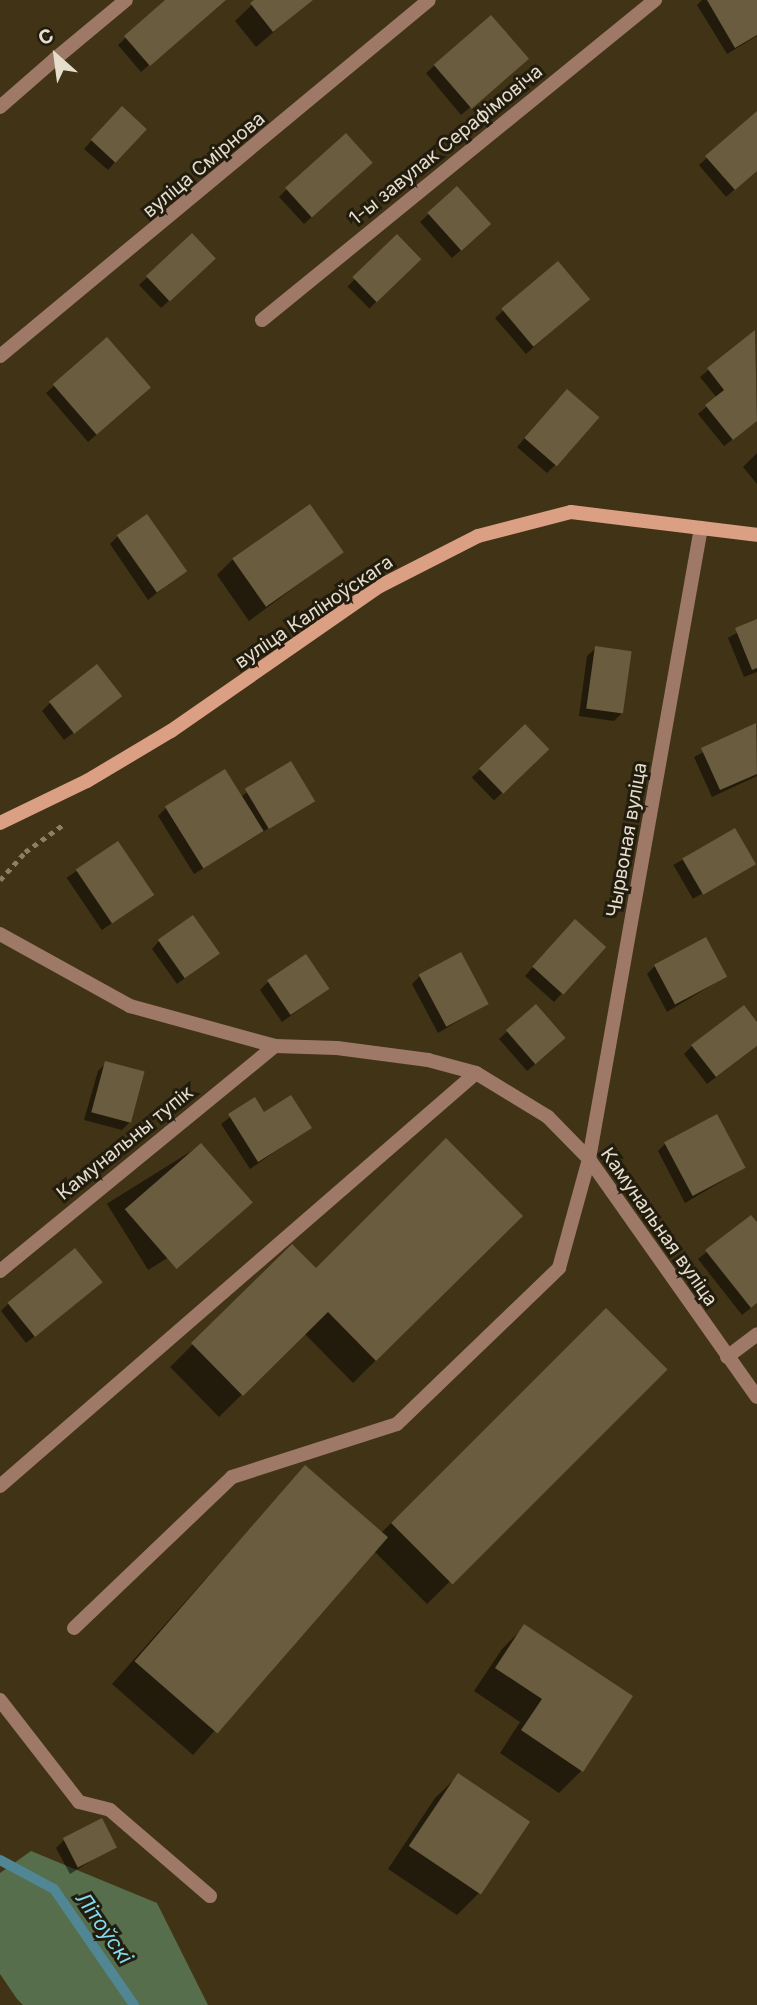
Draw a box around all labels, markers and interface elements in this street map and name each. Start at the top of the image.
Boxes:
north arrow [21,21,91,91]
text: С [34,24,58,50]
street label: 1-ы завулак Серафімовіча [345,60,547,230]
street label: вуліца Смірнова [138,107,270,223]
street label: вуліца Каліноўскага [231,551,397,673]
street label: Чырвоная вуліца [602,761,652,919]
street label: Камунальны тупік [52,1081,198,1205]
street label: Камунальная вуліца [596,1143,722,1311]
water label: Літоўскі [70,1887,138,1969]

